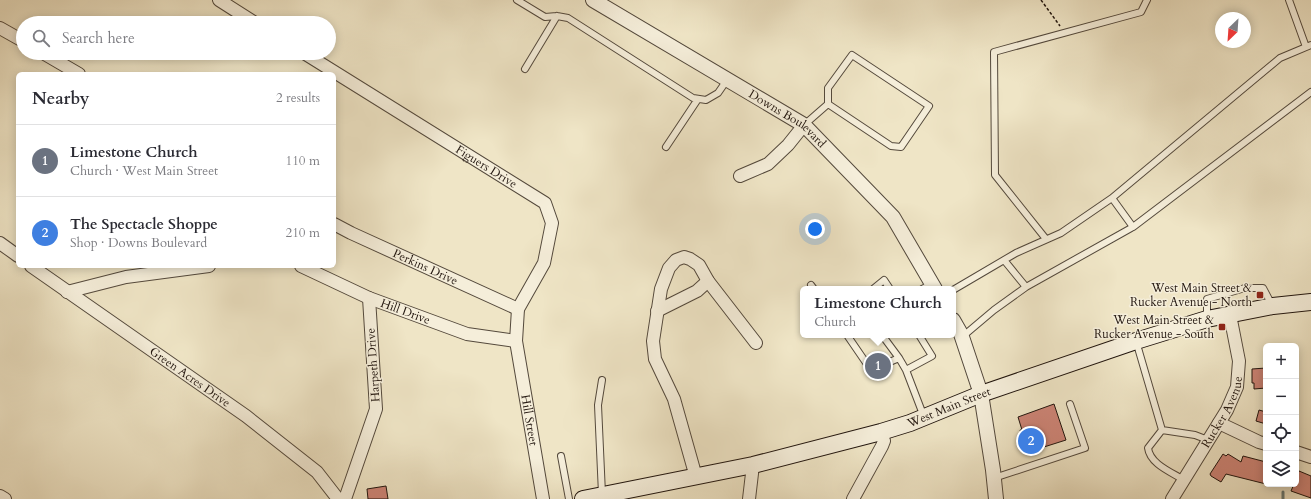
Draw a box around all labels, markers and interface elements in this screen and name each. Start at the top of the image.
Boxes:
north arrow [1215,12,1251,48]
search box [16,16,336,60]
icon: search [30,27,52,49]
text: Search here [62,28,135,48]
street label: Downs Boulevard [746,86,830,152]
text: Nearby [32,87,89,110]
text: 2 results [276,89,320,107]
street label: Figuers Drive [453,141,520,192]
text: Limestone Church [70,142,198,162]
text: 1 [42,152,48,170]
text: 110 m [286,152,320,170]
text: Church · West Main Street [70,162,218,180]
text: The Spectacle Shoppe [70,214,218,234]
your location [805,219,825,239]
text: 2 [42,224,48,242]
text: 210 m [286,224,320,242]
text: Shop · Downs Boulevard [70,234,207,252]
street label: Perkins Drive [390,245,461,289]
place label: West Main Street & Rucker Avenue - North [1130,280,1252,310]
popup [800,286,956,338]
marker: West Main Street & Rucker Avenue - North [1255,290,1265,300]
text: Limestone Church [814,293,942,313]
street label: Hill Drive [378,295,433,328]
place label: West Main Street & Rucker Avenue - South [1094,312,1214,342]
text: Church [814,313,856,331]
marker: West Main Street & Rucker Avenue - South [1217,322,1227,332]
street label: Harpeth Drive [362,328,384,402]
street label: Green Acres Drive [147,343,234,411]
map controls [1263,343,1299,487]
button: + [1263,343,1299,379]
pin: 1 [865,351,891,381]
street label: Rucker Avenue [1198,376,1246,451]
button: − [1263,379,1299,415]
street label: West Main Street [904,383,993,432]
street label: Hill Street [517,393,542,447]
button: locate [1263,415,1299,451]
pin: 2 [1018,426,1044,456]
button: layers [1263,451,1299,487]

